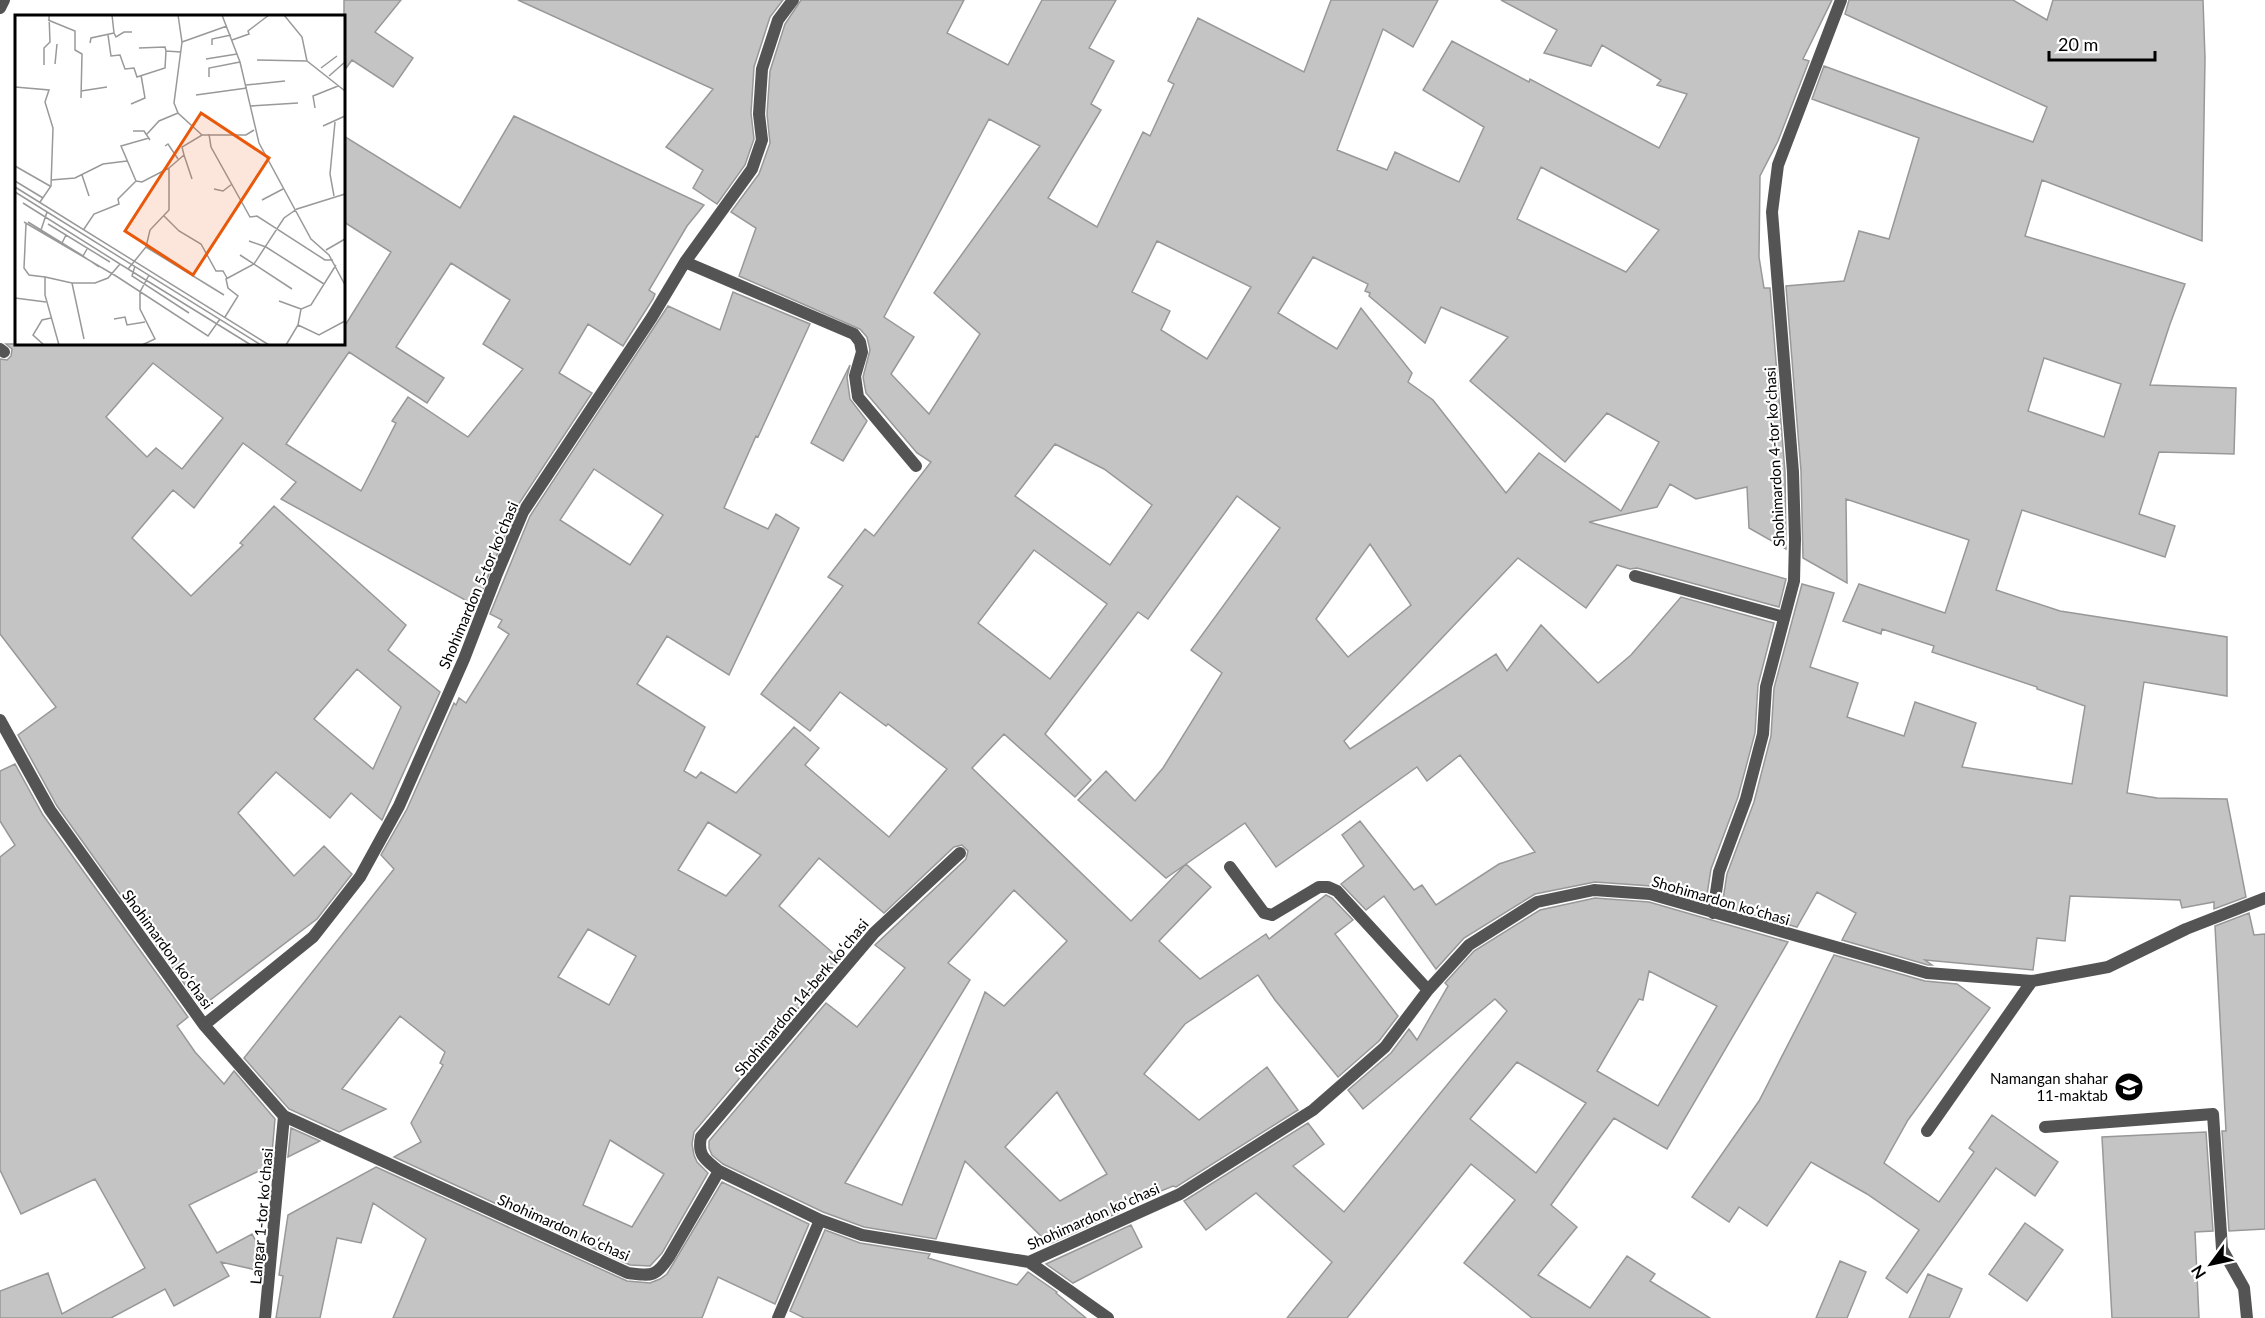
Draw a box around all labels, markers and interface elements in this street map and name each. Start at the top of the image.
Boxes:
inset map [15,15,345,345]
scale bar [2049,24,2156,62]
text: 20 m [2058,33,2098,55]
street label: Shohimardon 4-tor koʻchasi [1760,367,1788,547]
street label: Shohimardon 5-tor koʻchasi [435,499,521,671]
street label: Shohimardon koʻchasi [1650,872,1792,928]
street label: Shohimardon koʻchasi [119,886,217,1012]
street label: Shohimardon 14-berk koʻchasi [730,915,872,1079]
place label: Namangan shahar 11-maktab [1990,1069,2109,1104]
school or university icon: Namangan shahar 11-maktab [2113,1071,2145,1103]
street label: Langar 1-tor koʻchasi [246,1147,276,1285]
street label: Shohimardon koʻchasi [1024,1179,1162,1253]
street label: Shohimardon koʻchasi [495,1190,633,1264]
north arrow [2181,1234,2241,1294]
text: N [2187,1262,2209,1283]

